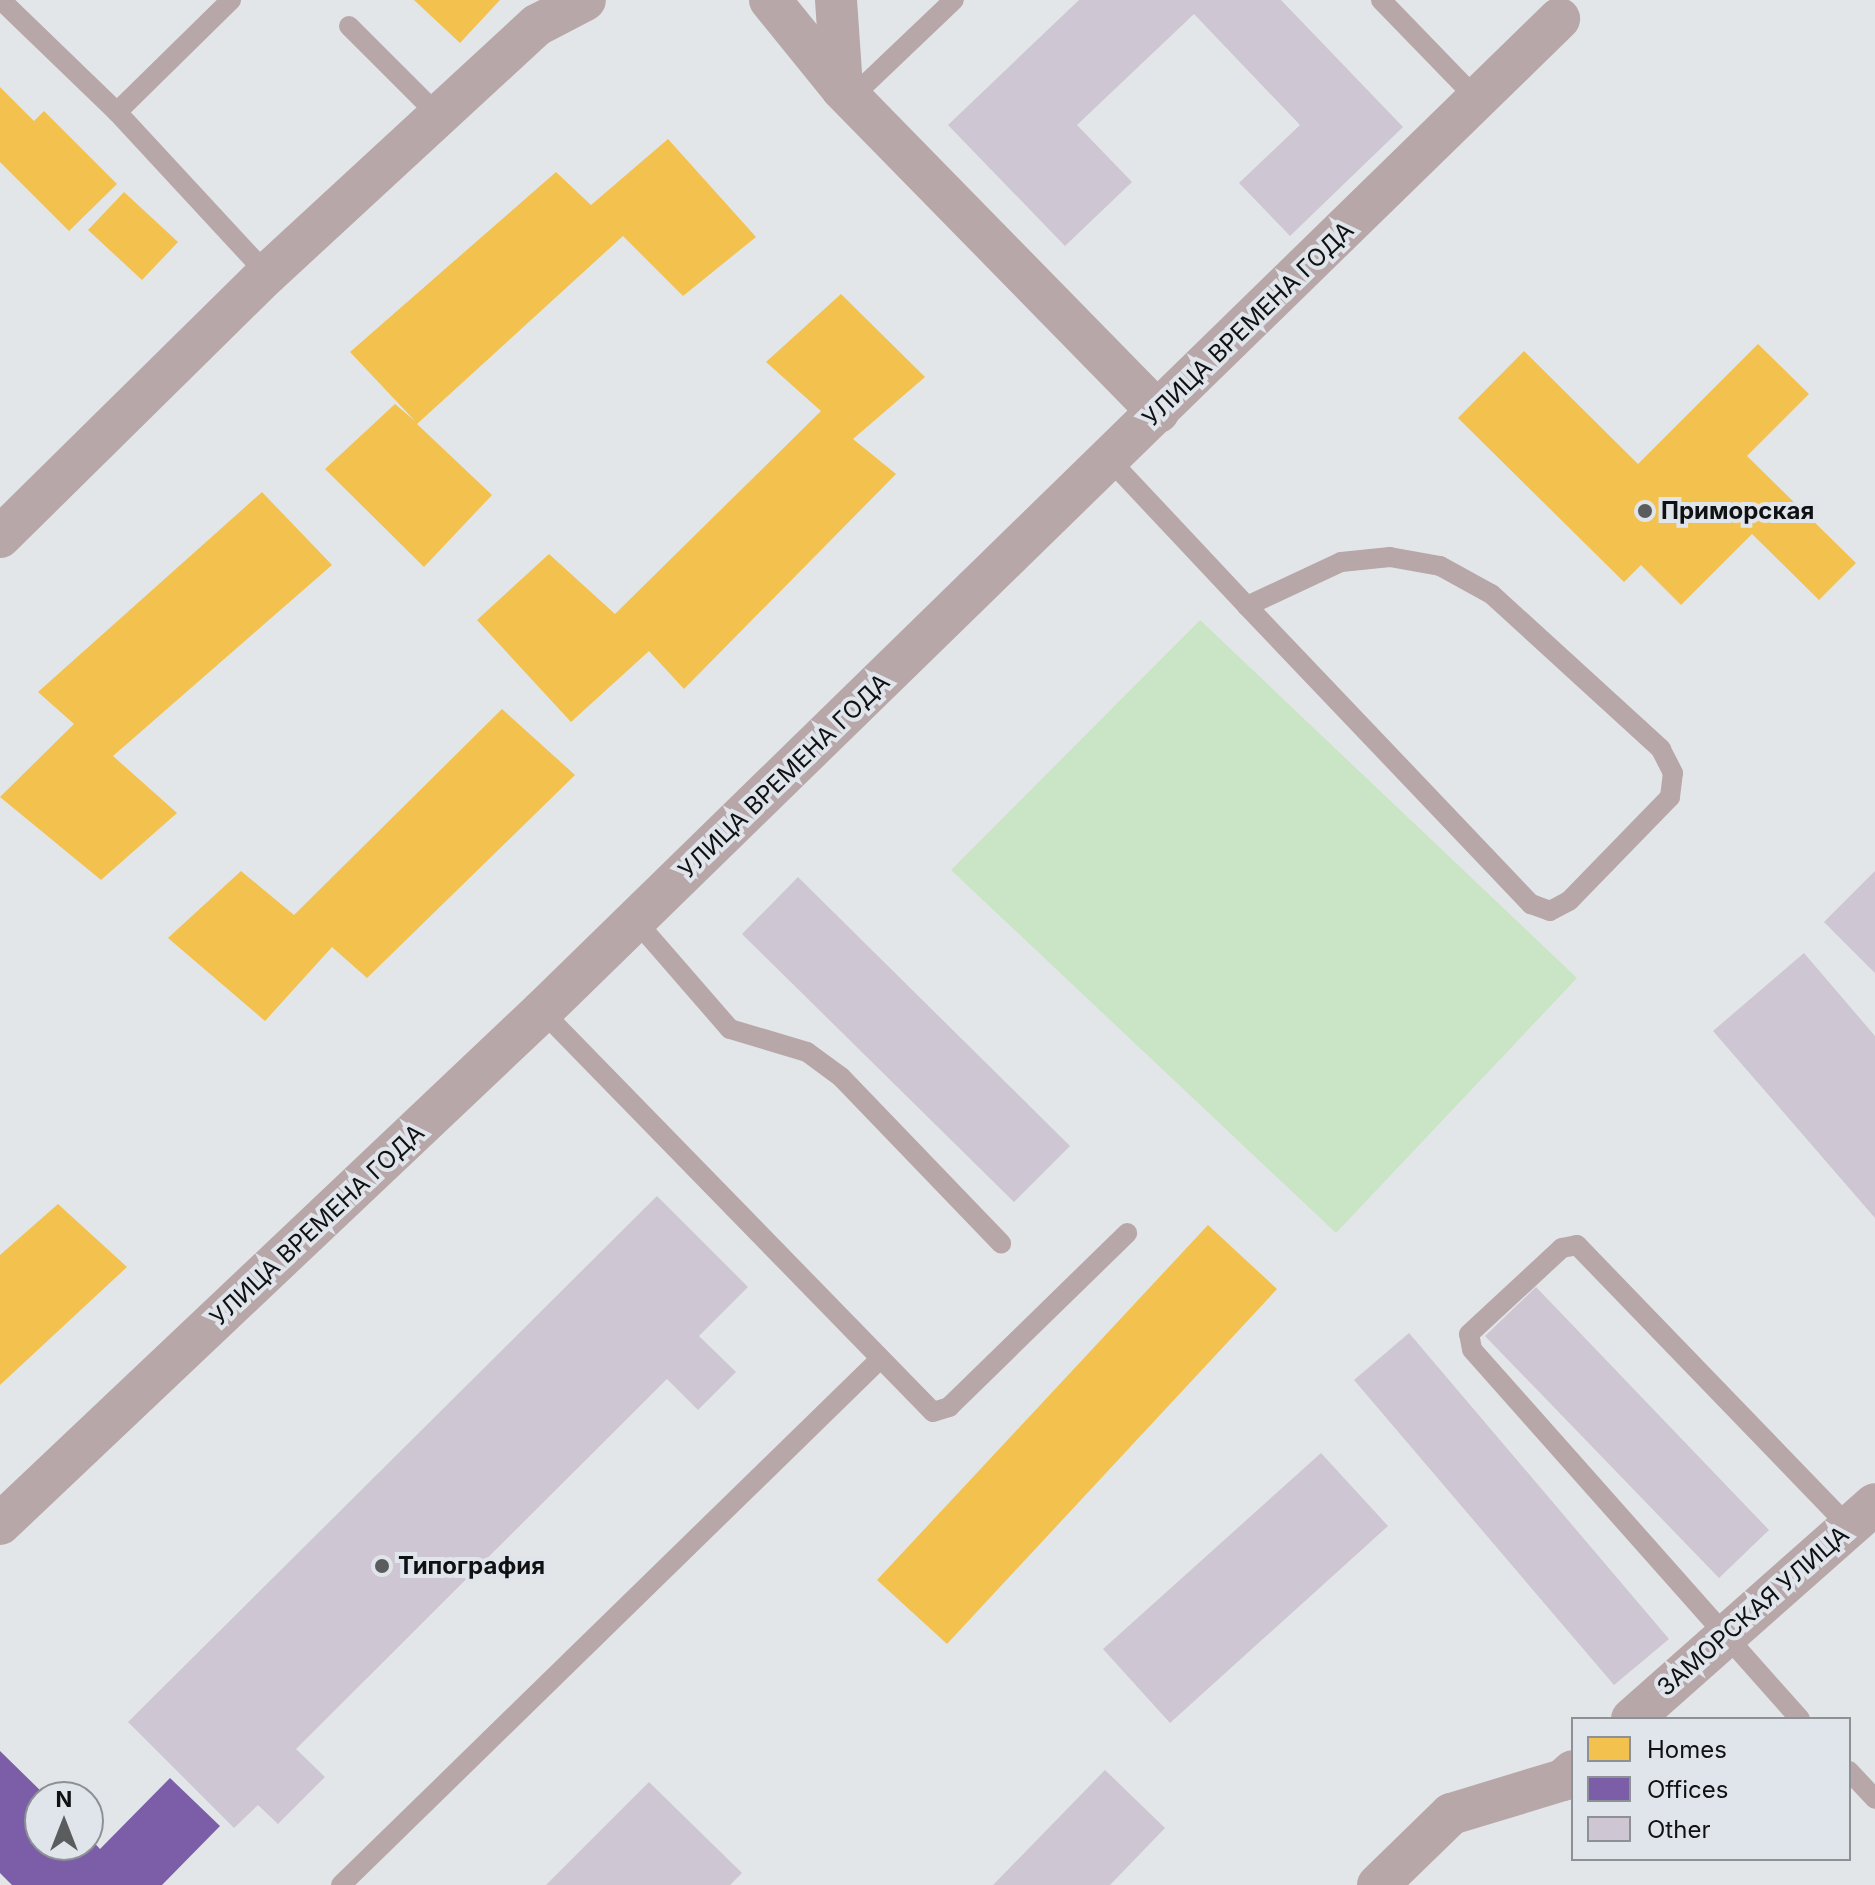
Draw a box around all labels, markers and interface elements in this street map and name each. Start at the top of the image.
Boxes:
street label: УЛИЦА ВРЕМЕНА ГОДА [1137,216,1359,432]
place label: Приморская [1661,497,1814,525]
marker: Приморская [1636,502,1654,520]
street label: УЛИЦА ВРЕМЕНА ГОДА [673,668,895,884]
street label: УЛИЦА ВРЕМЕНА ГОДА [204,1118,430,1332]
street label: ЗАМОРСКАЯ УЛИЦА [1651,1520,1855,1702]
place label: Типография [398,1552,545,1580]
marker: Типография [373,1557,391,1575]
legend [1571,1717,1851,1861]
text: Homes [1647,1735,1727,1764]
text: Offices [1647,1775,1728,1804]
north arrow [24,1781,104,1861]
text: N [56,1786,72,1812]
text: Other [1647,1815,1710,1844]

